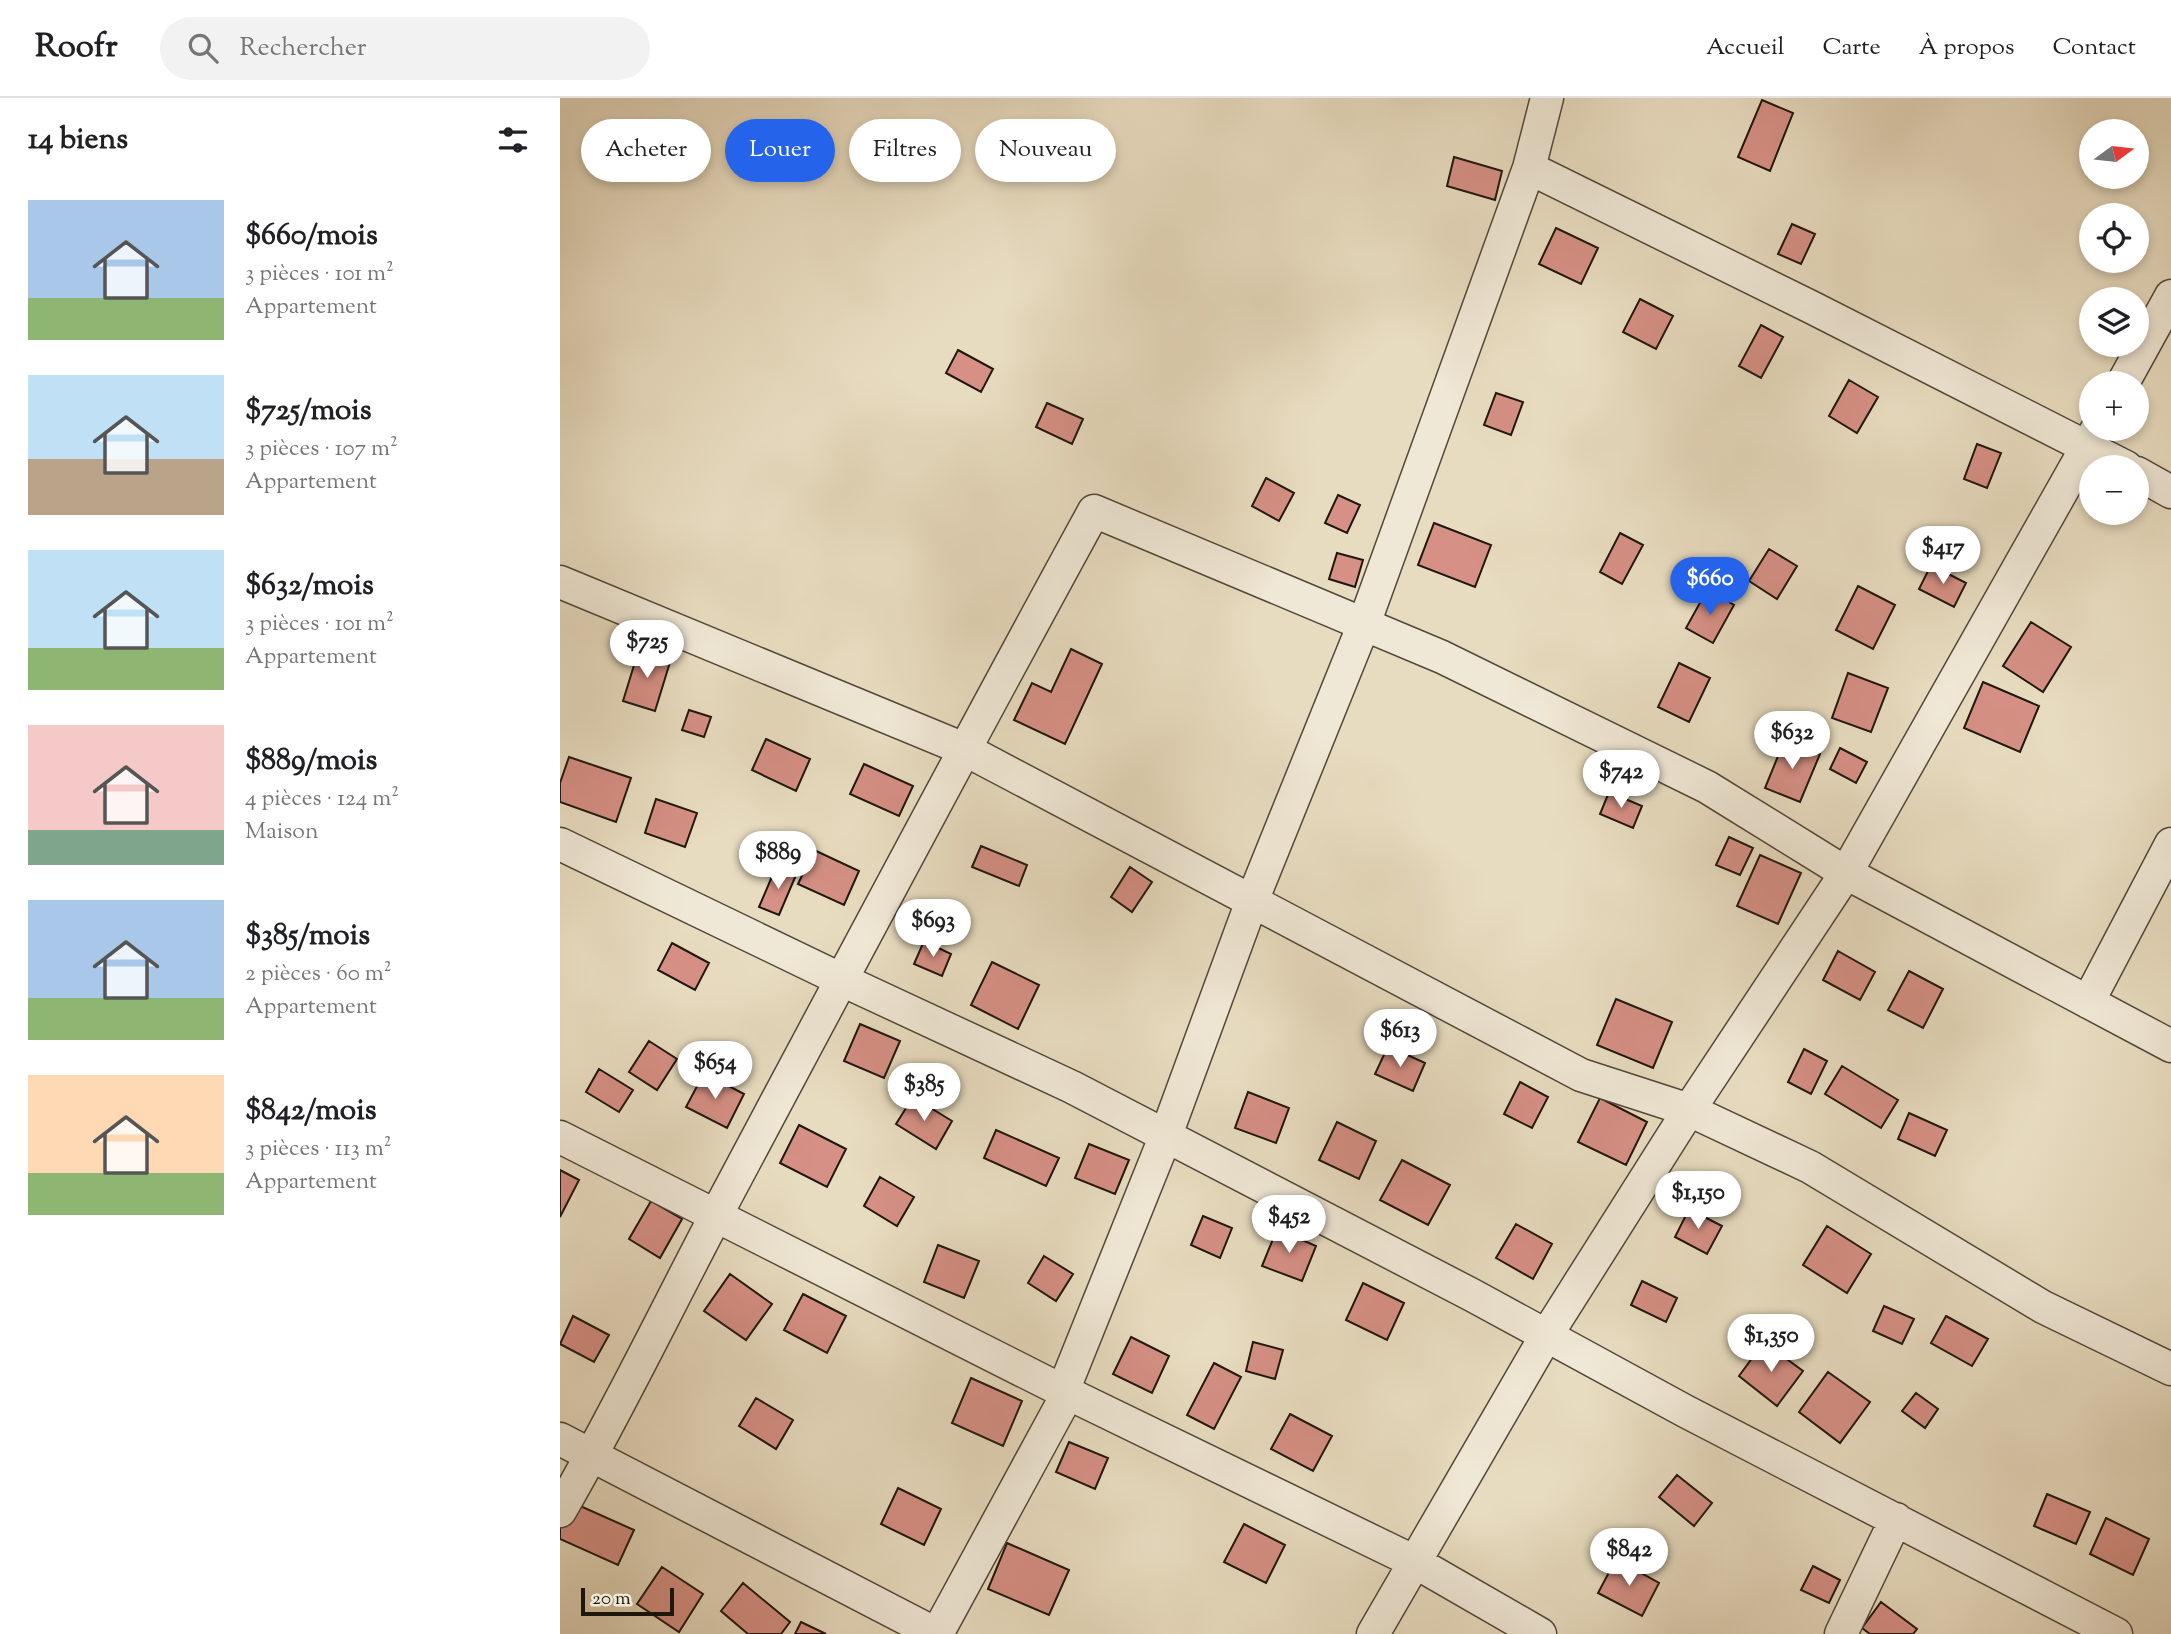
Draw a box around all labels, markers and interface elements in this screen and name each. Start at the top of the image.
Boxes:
search box [160,17,650,80]
text: Roofr [35,24,118,72]
icon: search [184,29,222,67]
text: Rechercher [240,30,367,67]
text: Accueil [1706,31,1785,65]
text: Carte [1823,31,1881,65]
text: À propos [1919,31,2014,65]
text: Contact [2052,31,2136,65]
text: 14 biens [28,119,128,162]
chip: Acheter [581,119,711,182]
chip: Louer [725,119,835,182]
chip: Filtres [849,119,961,182]
chip: Nouveau [975,119,1116,182]
north arrow [2079,119,2149,189]
map controls [2079,119,2149,525]
icon: filters [494,121,532,159]
button: locate [2079,203,2149,273]
text: $660/mois [245,215,378,258]
icon: home [84,228,168,312]
text: 3 pièces · 101 m² [245,258,394,291]
button: layers [2079,287,2149,357]
text: Appartement [245,291,377,324]
button: + [2079,371,2149,441]
text: $725/mois [245,390,372,433]
icon: home [84,403,168,487]
text: 3 pièces · 107 m² [245,433,398,466]
button: − [2079,455,2149,525]
text: Appartement [245,466,377,499]
pin: $417 [1902,526,1984,586]
text: $417 [1921,532,1965,565]
pin: $660 [1669,558,1751,617]
text: $660 [1686,563,1734,596]
text: $632/mois [245,565,374,608]
icon: home [84,578,168,662]
text: 3 pièces · 101 m² [245,608,394,641]
pin: $725 [606,620,688,680]
text: $725 [626,626,668,659]
text: Appartement [245,641,377,674]
pin: $632 [1751,712,1833,771]
text: $632 [1770,717,1814,750]
text: $889/mois [245,740,377,783]
pin: $742 [1580,750,1662,810]
icon: home [84,753,168,837]
text: $742 [1599,756,1643,789]
text: 4 pièces · 124 m² [245,783,399,816]
text: Maison [245,816,319,849]
pin: $889 [737,832,819,891]
text: $889 [755,837,801,870]
pin: $693 [892,900,974,959]
text: $693 [911,905,955,938]
text: $385/mois [245,915,370,958]
icon: home [84,928,168,1012]
text: 2 pièces · 60 m² [245,958,392,991]
text: Appartement [245,991,377,1024]
pin: $613 [1359,1010,1441,1069]
text: $613 [1380,1015,1420,1048]
pin: $654 [674,1042,756,1101]
text: $654 [693,1047,737,1080]
pin: $385 [883,1063,965,1123]
text: $385 [904,1069,944,1102]
text: $842/mois [245,1090,377,1133]
icon: home [84,1103,168,1187]
text: 3 pièces · 113 m² [245,1133,391,1166]
text: Appartement [245,1166,377,1199]
pin: $1,150 [1641,1172,1755,1231]
text: $1,150 [1671,1177,1725,1210]
pin: $452 [1248,1196,1330,1255]
text: $452 [1268,1201,1310,1234]
pin: $1,350 [1714,1314,1828,1374]
text: $1,350 [1743,1320,1799,1353]
pin: $842 [1588,1528,1670,1588]
text: $842 [1606,1534,1652,1567]
scale bar [581,1585,674,1617]
text: 20 m [592,1586,631,1613]

